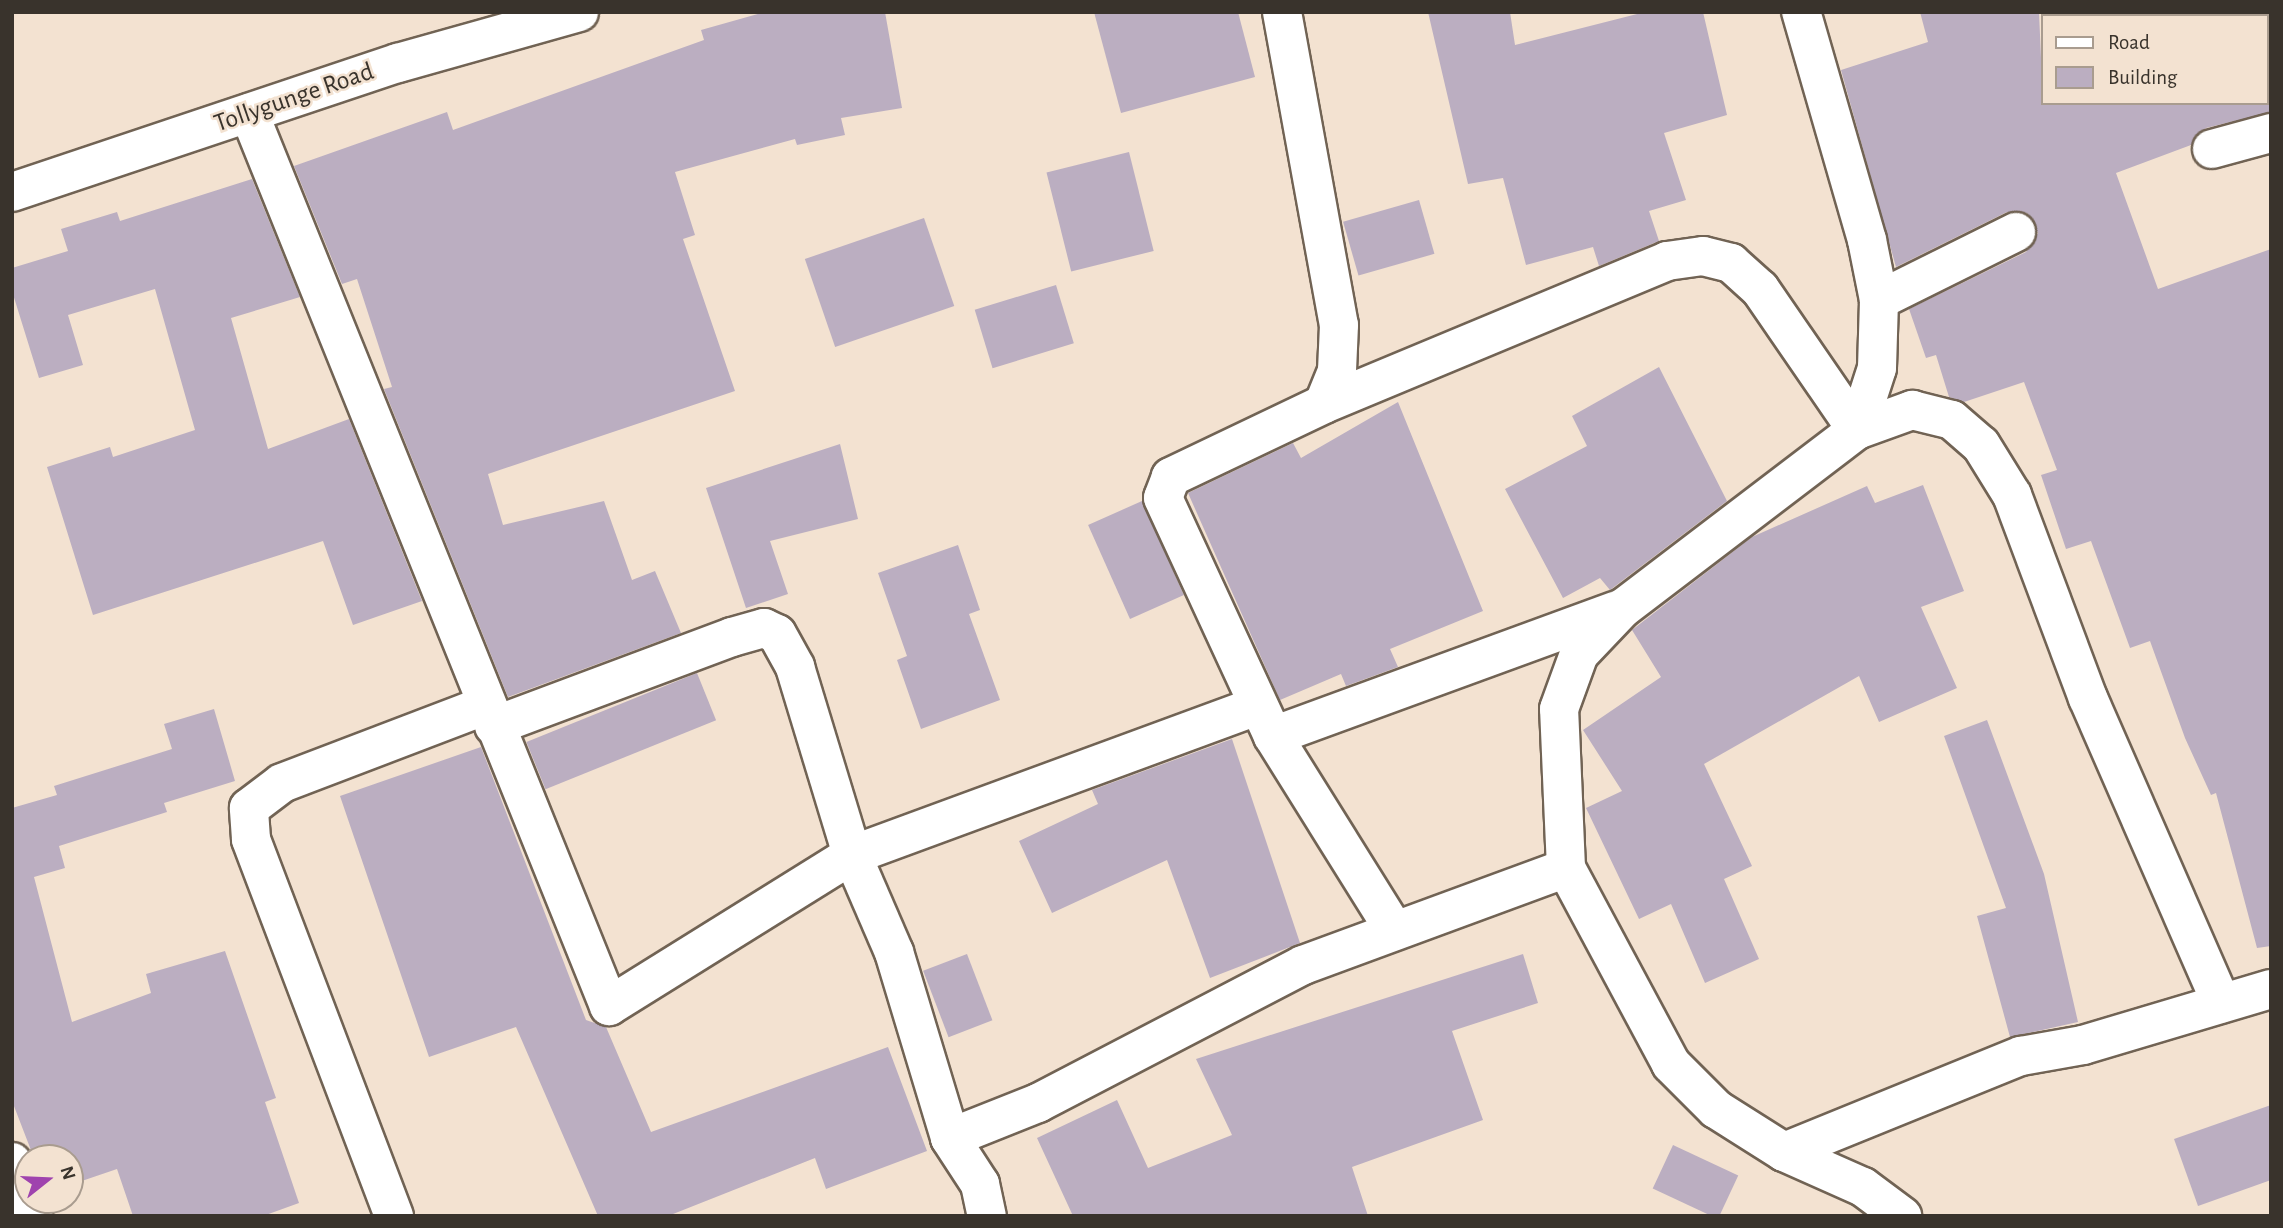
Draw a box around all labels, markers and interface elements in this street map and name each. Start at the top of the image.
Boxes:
legend [2042,14,2269,105]
text: Road [2108,32,2150,53]
street label: Tollygunge Road [210,56,378,140]
text: Building [2108,67,2177,88]
north arrow [14,1144,84,1214]
text: N [56,1164,79,1182]

